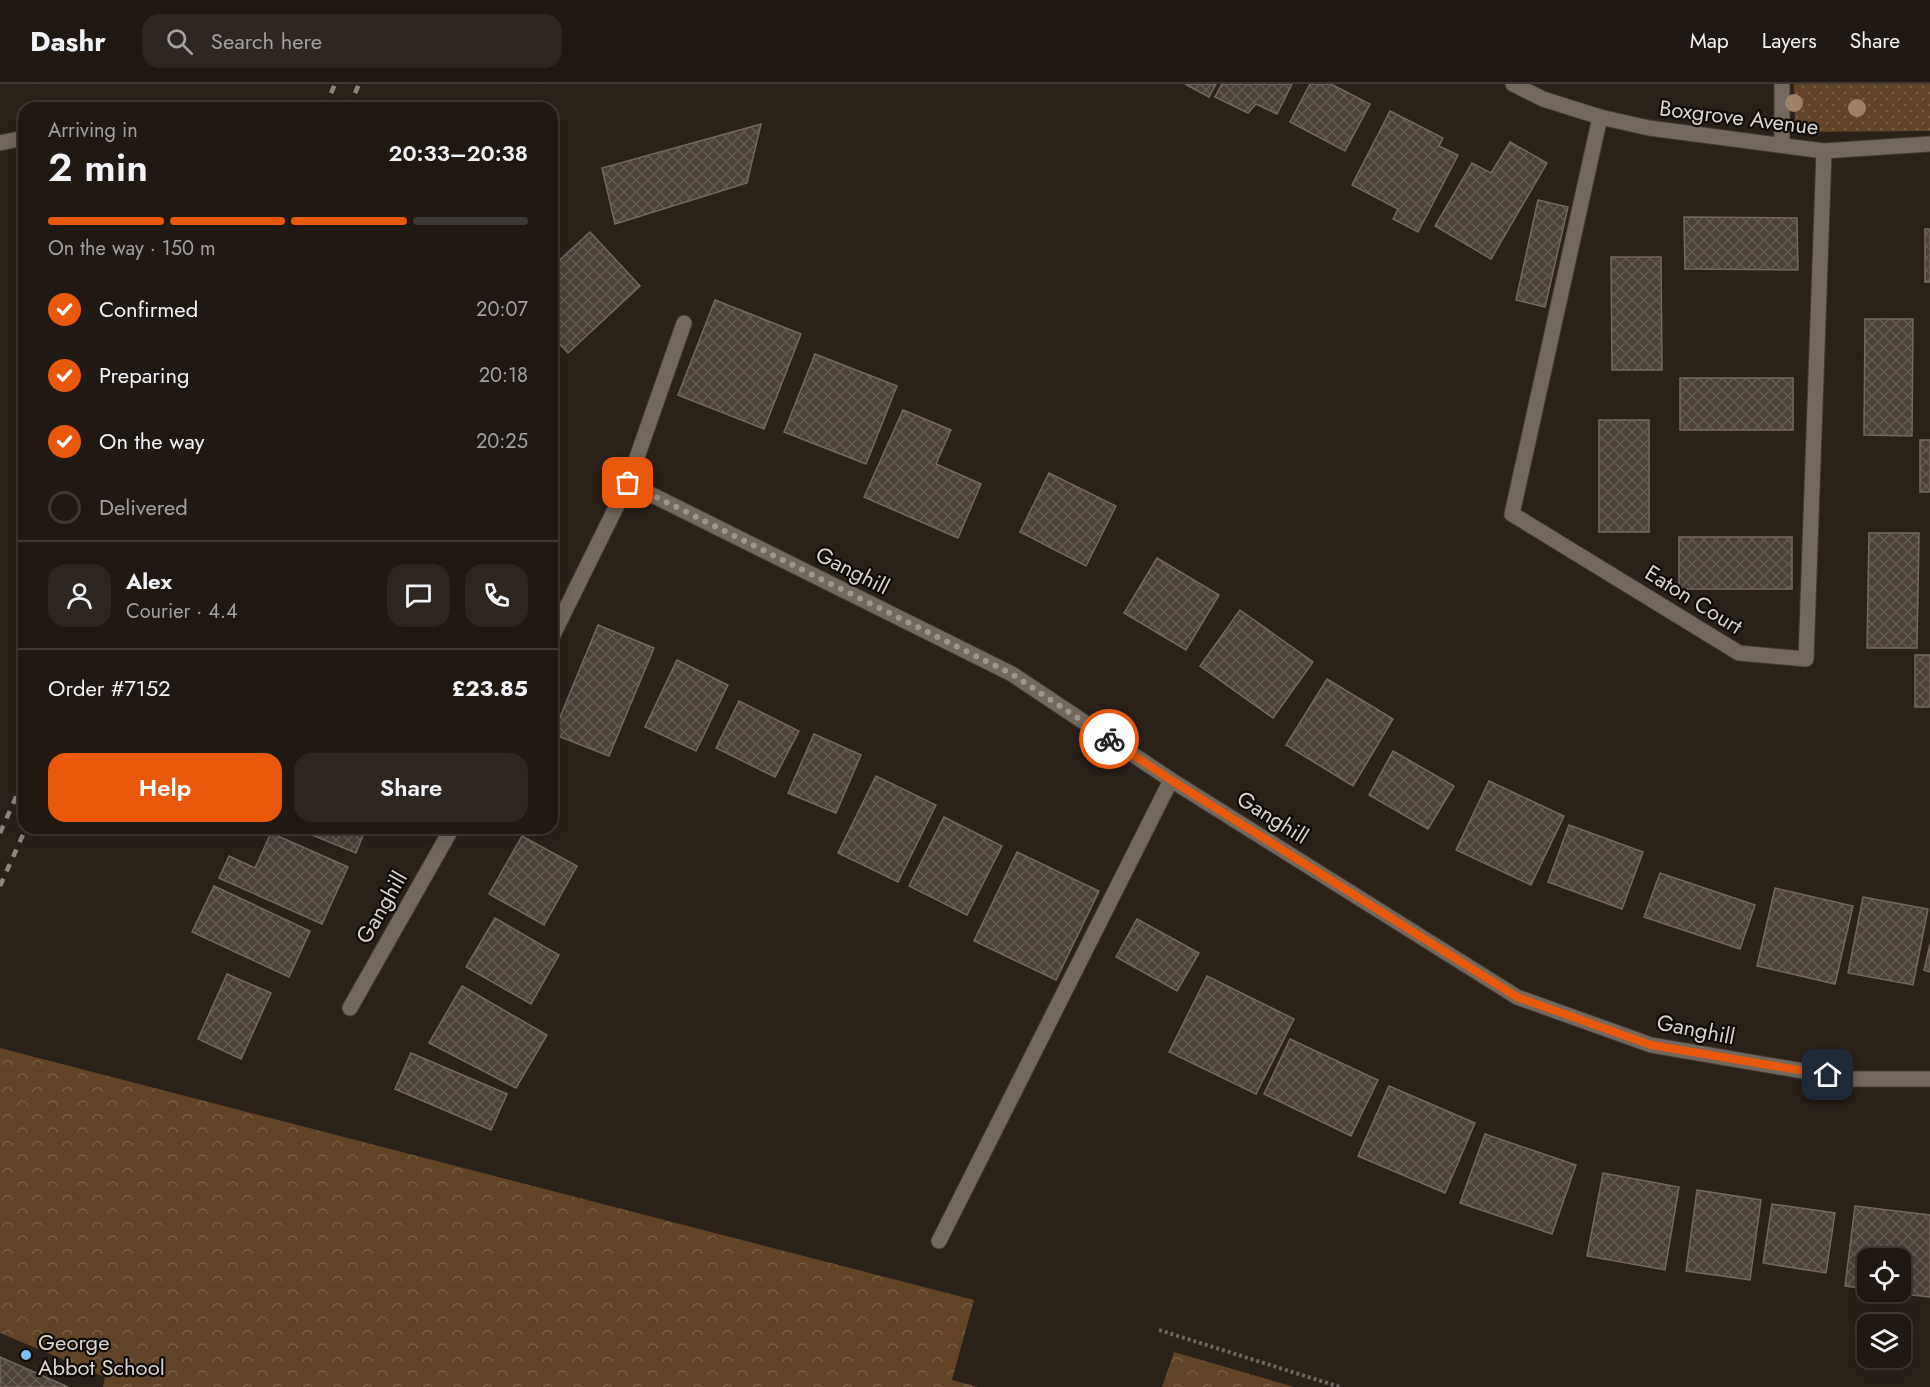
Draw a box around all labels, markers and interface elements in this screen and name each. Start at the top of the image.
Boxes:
search box [142,14,562,68]
text: Dashr [30,21,106,62]
icon: search [163,25,196,58]
text: Search here [211,25,322,57]
text: Map [1690,26,1729,56]
text: Layers [1762,26,1817,56]
text: Share [1850,26,1900,56]
street label: Boxgrove Avenue [1658,91,1820,143]
text: Arriving in [48,116,138,145]
text: 20:33–20:38 [389,137,528,169]
text: 2 min [48,139,148,196]
text: On the way · 150 m [48,234,216,263]
icon: check [48,293,81,326]
text: Confirmed [99,293,198,325]
text: 20:07 [476,295,528,324]
icon: check [48,359,81,392]
text: Preparing [99,359,190,391]
text: 20:18 [479,361,528,390]
icon: check [48,425,81,458]
text: On the way [99,425,204,457]
text: 20:25 [476,427,528,456]
pin [602,457,653,508]
icon: bag [611,466,644,499]
text: Delivered [99,491,188,523]
street label: Ganghill [810,538,896,602]
street label: Eaton Court [1639,556,1750,642]
button: person [48,564,111,627]
button: chat [387,564,450,627]
button: phone [465,564,528,627]
text: Alex [126,565,172,597]
text: Courier · 4.4 [126,597,238,626]
text: Order #7152 [48,672,171,704]
text: £23.85 [452,672,528,704]
courier [1079,709,1139,769]
icon: bike [1093,723,1126,756]
button: Help [48,753,282,822]
button: Share [294,753,528,822]
street label: Ganghill [1231,782,1315,852]
street label: Ganghill [347,865,415,949]
street label: Ganghill [1654,1006,1738,1052]
pin [1802,1049,1853,1100]
icon: home [1811,1058,1844,1091]
map controls [1857,1248,1911,1368]
button: locate [1857,1248,1911,1302]
button: layers [1857,1314,1911,1368]
place label: George Abbot School [38,1326,165,1383]
marker: George Abbot School [19,1348,33,1362]

